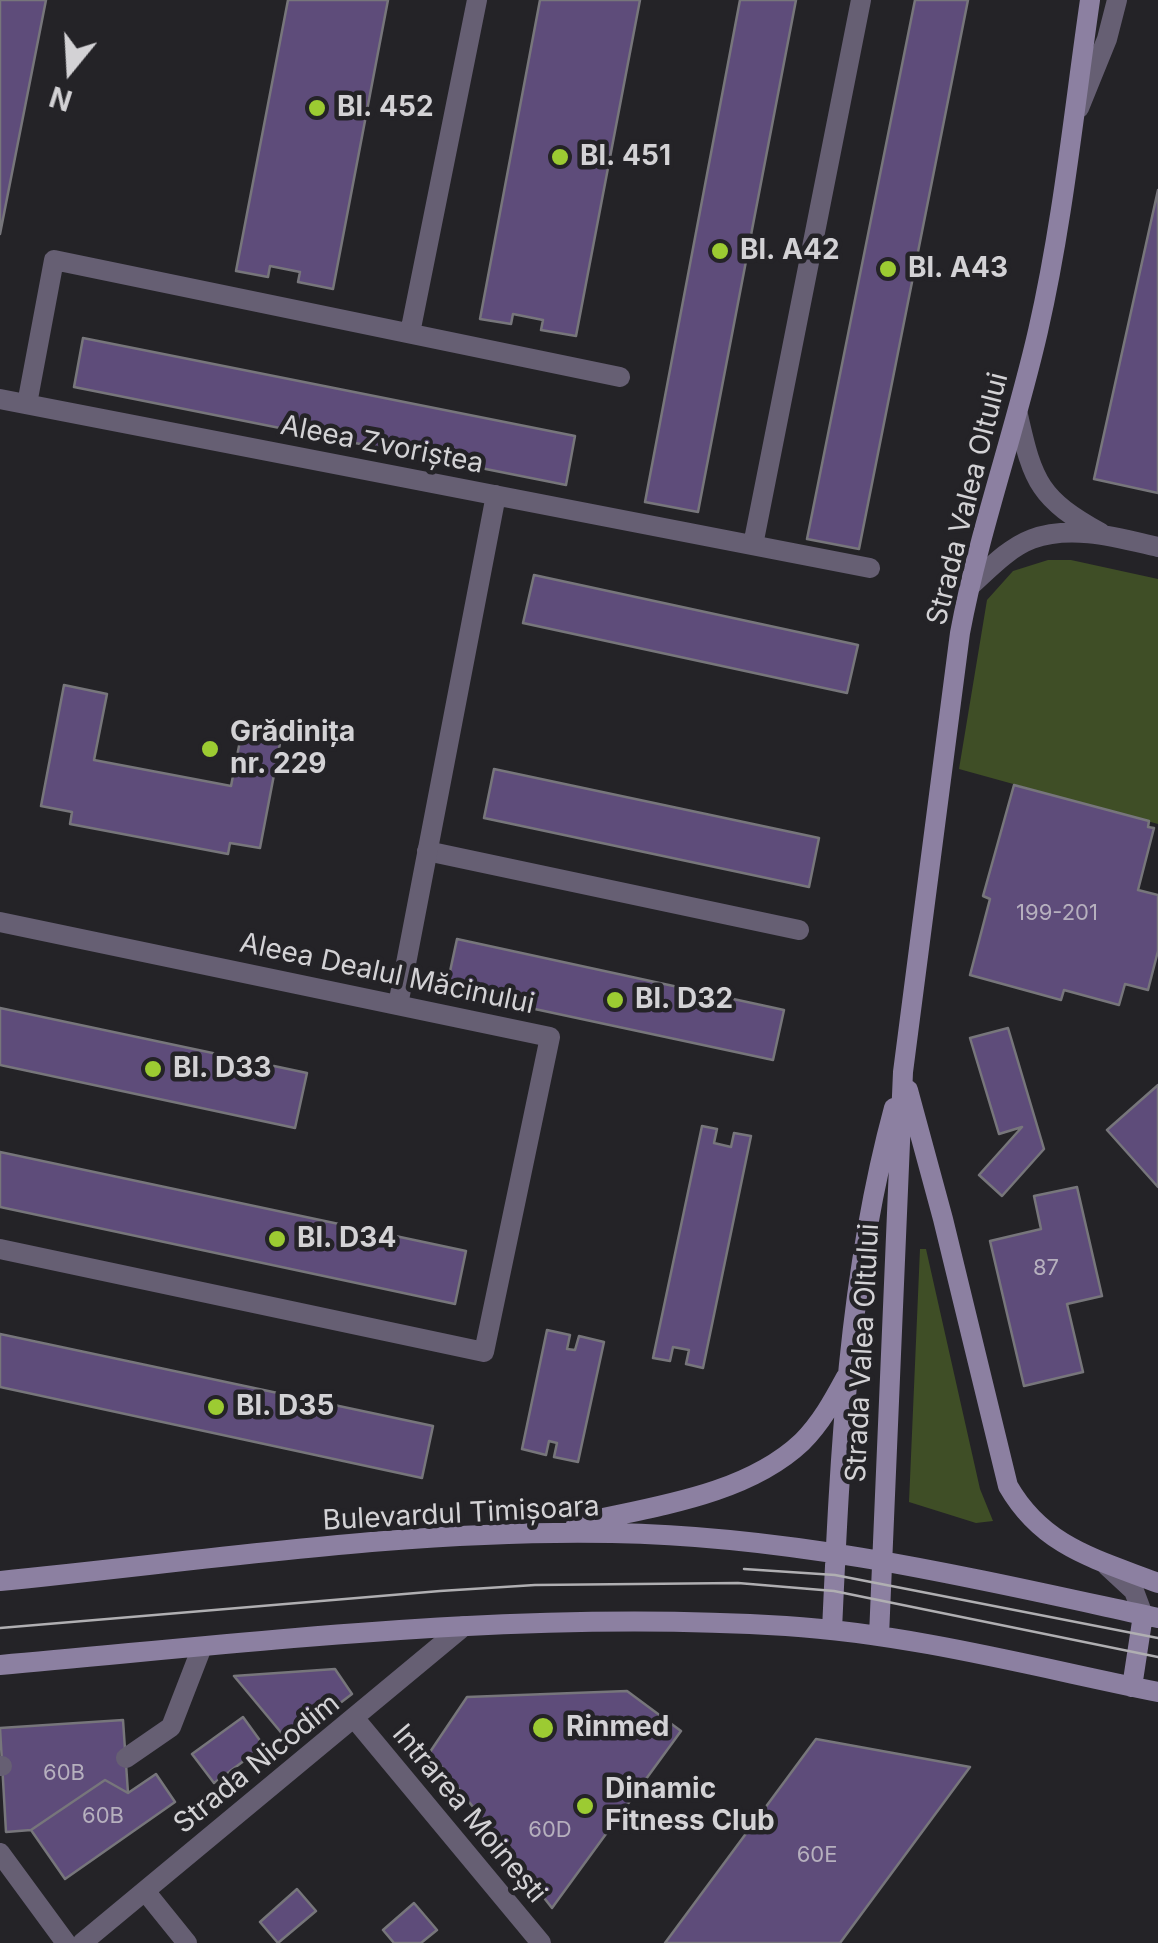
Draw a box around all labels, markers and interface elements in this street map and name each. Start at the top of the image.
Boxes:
north arrow [20,20,120,120]
text: N [45,79,76,118]
place label: Bl. 452 [337,91,434,125]
marker: Bl. 452 [306,97,328,119]
place label: Bl. 451 [580,140,671,174]
marker: Bl. 451 [549,146,571,168]
place label: Bl. A42 [740,234,840,268]
marker: Bl. A42 [709,240,731,262]
place label: Bl. A43 [908,252,1008,286]
marker: Bl. A43 [877,258,899,280]
street label: Strada Valea Oltului [920,369,1016,629]
street label: Aleea Zvoriștea [278,409,486,481]
place label: Grădinița nr. 229 [230,716,355,782]
marker: Grădinița nr. 229 [199,738,221,760]
house number: 199-201 [1016,900,1098,926]
street label: Aleea Dealul Măcinului [237,926,537,1022]
place label: Bl. D32 [635,983,733,1017]
marker: Bl. D32 [604,989,626,1011]
place label: Bl. D33 [173,1052,271,1086]
marker: Bl. D33 [142,1058,164,1080]
place label: Bl. D34 [297,1222,396,1256]
street label: Strada Valea Oltului [839,1223,887,1483]
marker: Bl. D34 [266,1228,288,1250]
house number: 87 [1033,1255,1059,1281]
place label: Bl. D35 [236,1390,334,1424]
marker: Bl. D35 [205,1396,227,1418]
street label: Bulevardul Timișoara [322,1490,600,1538]
street label: Strada Nicodim [167,1687,347,1841]
place label: Rinmed [566,1711,669,1745]
marker: Rinmed [530,1715,556,1741]
street label: Intrarea Moinești [385,1718,553,1910]
house number: 60B [43,1760,85,1786]
place label: Dinamic Fitness Club [605,1773,775,1839]
marker: Dinamic Fitness Club [574,1795,596,1817]
house number: 60B [82,1803,124,1829]
house number: 60D [528,1817,572,1843]
house number: 60E [797,1842,837,1868]

